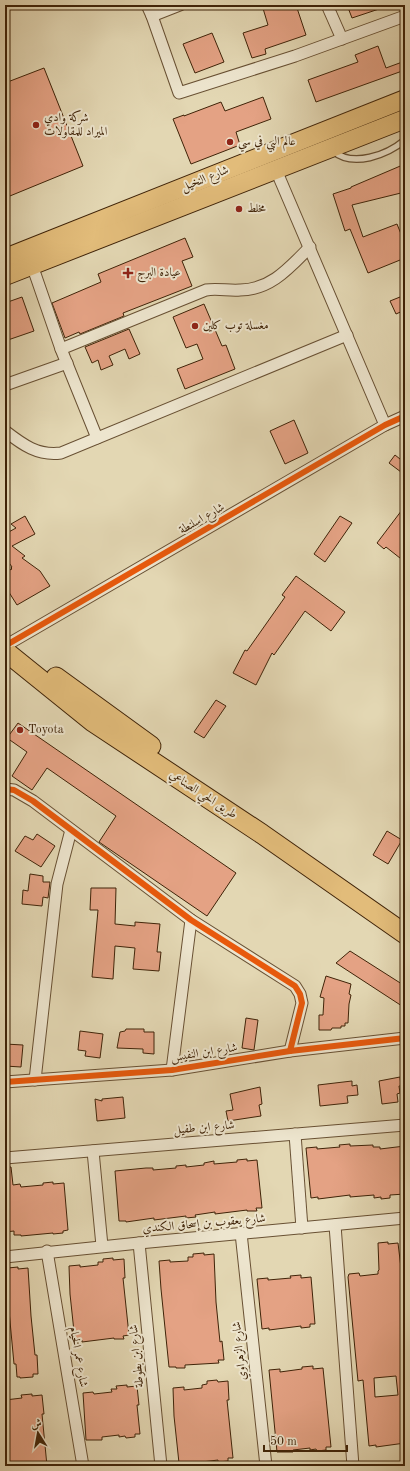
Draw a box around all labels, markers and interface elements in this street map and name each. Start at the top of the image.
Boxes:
place label: شركة وادي الميراد للمقاولات [44,109,108,139]
marker: شركة وادي الميراد للمقاولات [31,120,41,130]
place label: عالم البي في سي [238,135,296,153]
marker: عالم البي في سي [225,137,235,147]
street label: شارع النخيل [180,164,232,198]
place label: مخلط [247,202,266,215]
marker: مخلط [234,204,244,214]
marker: عيادة البرج [122,267,134,279]
place label: عيادة البرج [137,267,181,283]
place label: مغسلة توب كلين [203,319,269,333]
marker: مغسلة توب كلين [190,321,200,331]
street label: شارع اسلنطة [177,501,229,540]
place label: Toyota [28,724,64,736]
marker: Toyota [15,725,25,735]
street label: طريق الحي الصناعي [164,769,239,826]
street label: شارع ابن النفيس [170,1042,239,1068]
street label: شارع ابن طفيل [173,1119,235,1141]
street label: شارع يعقوب بن إسحاق الكندي [142,1212,267,1239]
street label: شارع الزهراوي [231,1320,253,1381]
street label: شارع ابن بطوطة [128,1323,150,1388]
street label: شارع عمر الخيام [63,1326,89,1389]
north arrow [18,1413,58,1453]
text: ش [30,1418,43,1431]
scale bar [264,1427,347,1453]
text: 50 m [270,1435,297,1448]

